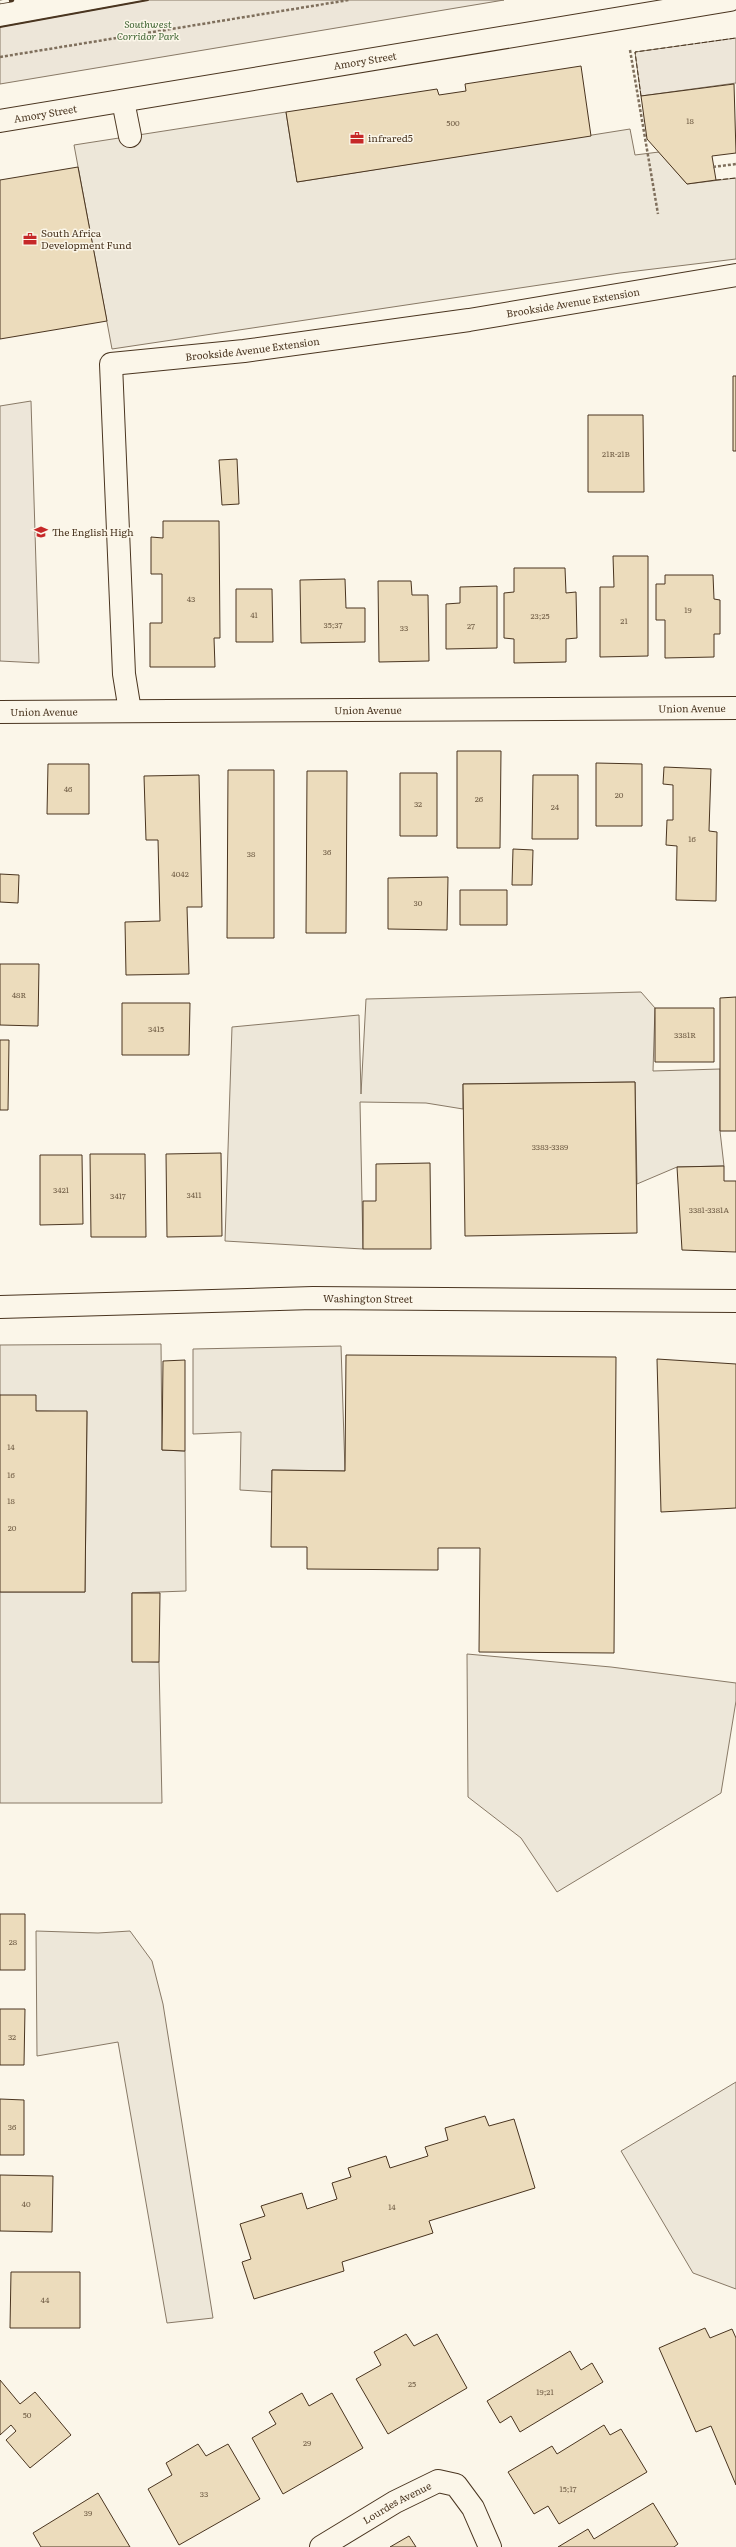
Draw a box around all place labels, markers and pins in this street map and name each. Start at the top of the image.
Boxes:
office icon: infrared5 [349,130,365,146]
place label: infrared5 [368,130,413,145]
place label: South Africa Development Fund [41,225,132,252]
office icon: South Africa Development Fund [22,231,38,247]
school or university icon: The English High [33,524,49,540]
place label: The English High [52,524,134,539]

